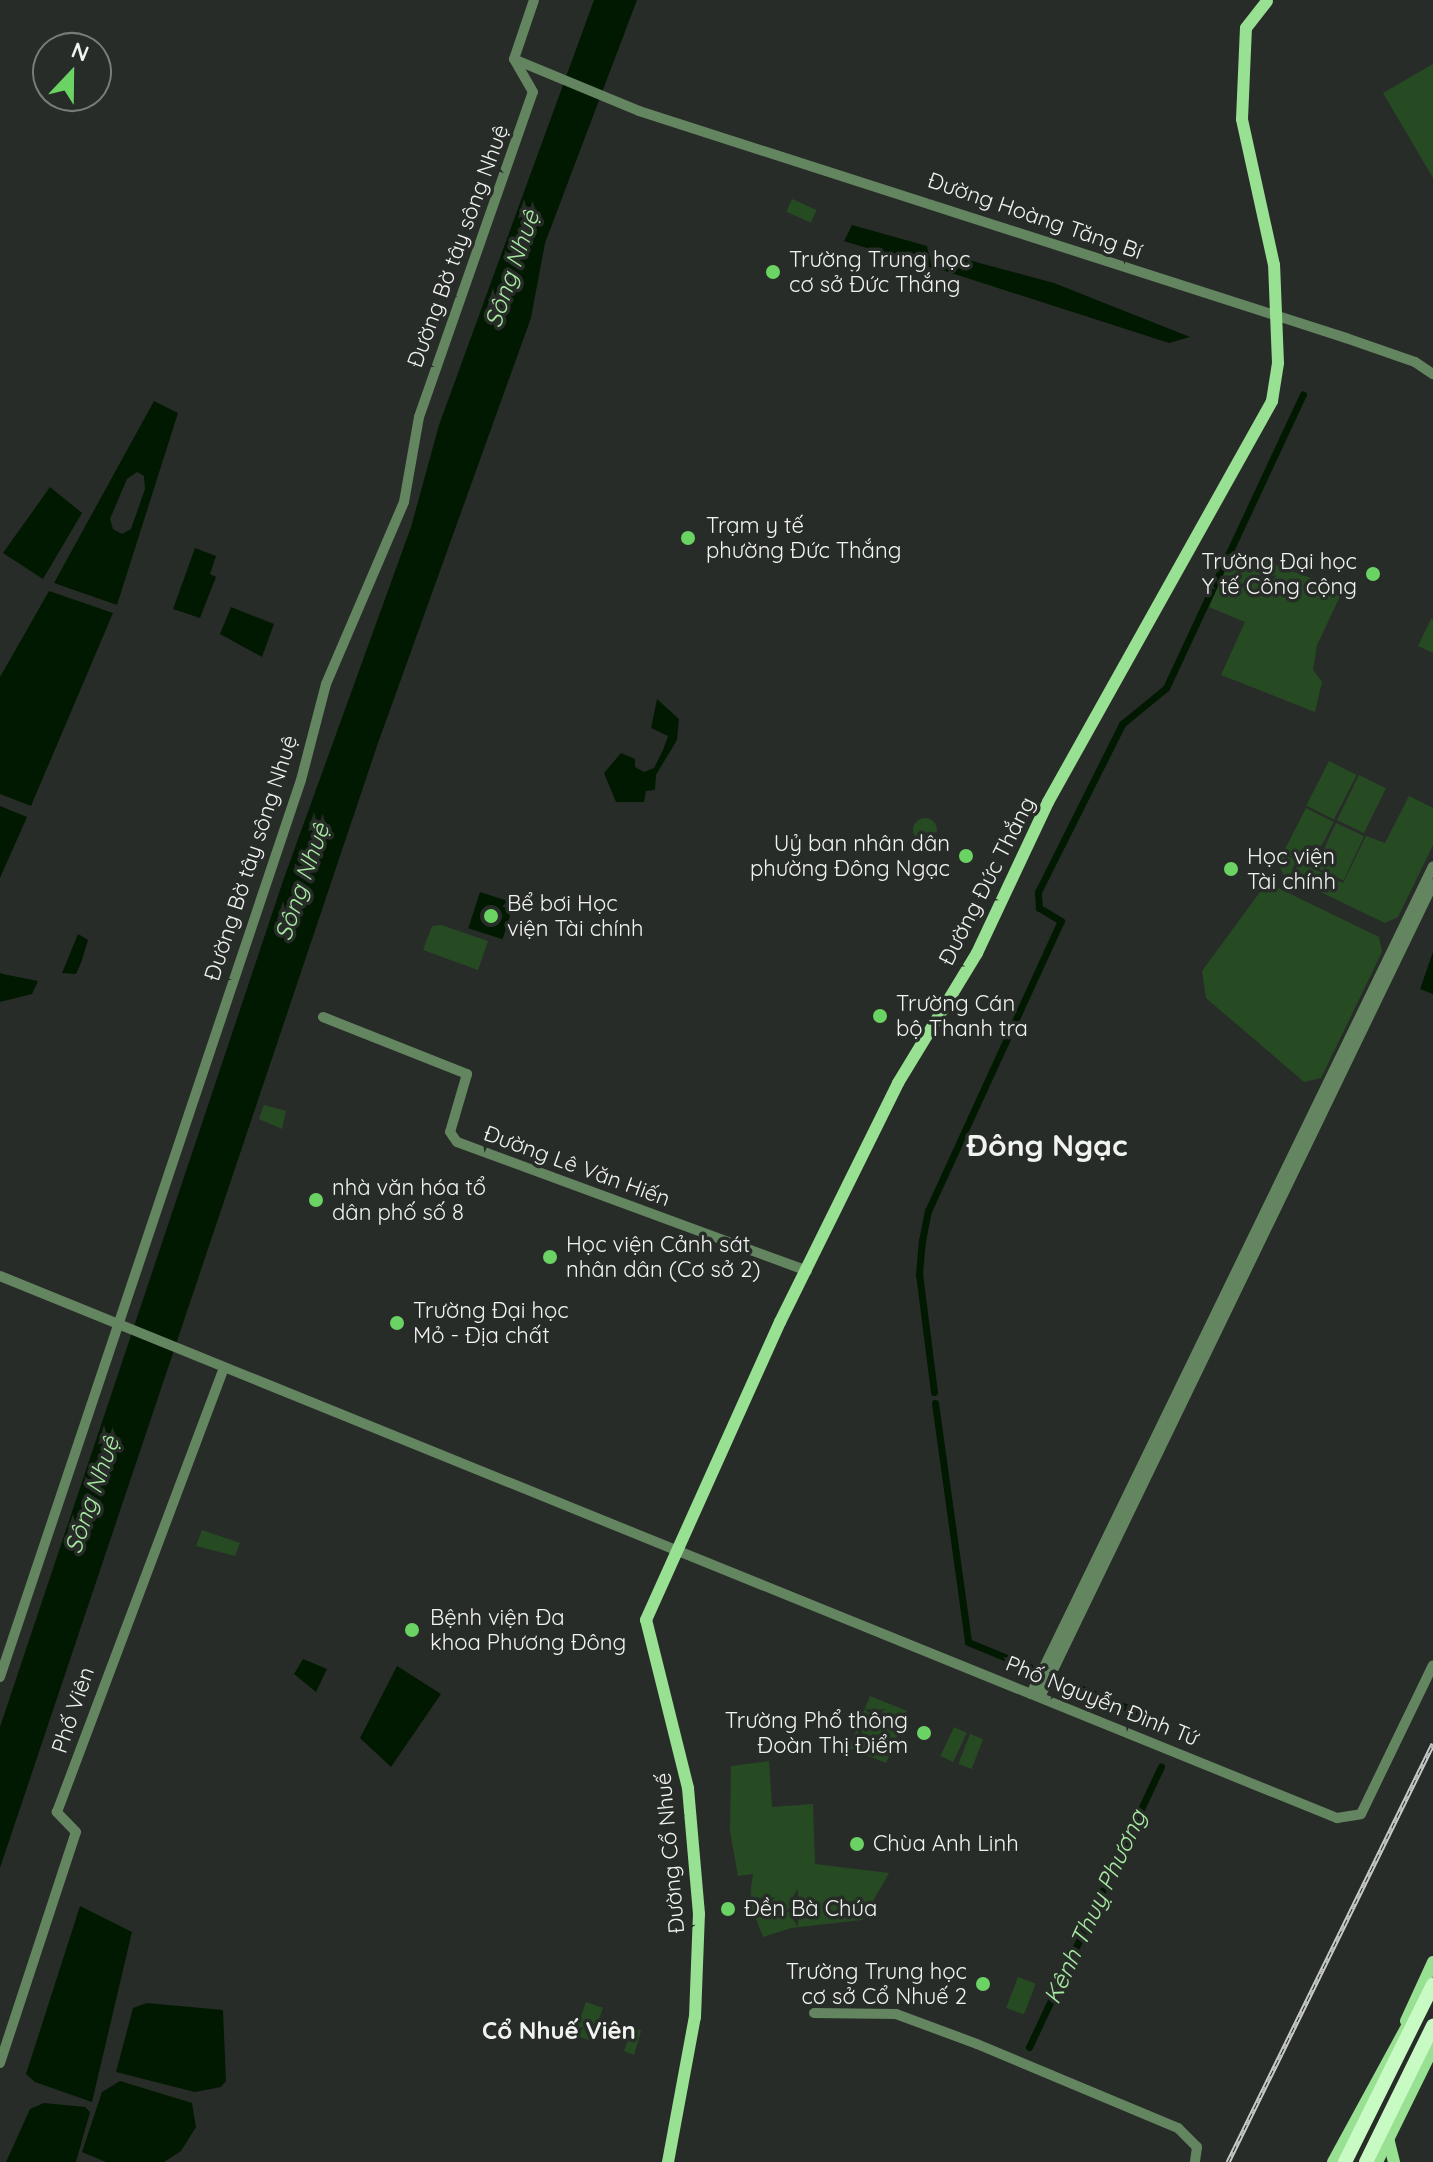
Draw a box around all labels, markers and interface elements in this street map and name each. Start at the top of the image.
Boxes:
north arrow [32,32,112,112]
text: N [67,36,93,68]
street label: Đường Bờ tây sông Nhuệ [402,121,514,371]
street label: Đường Hoàng Tăng Bí [924,167,1146,265]
water label: Sông Nhuệ [479,207,545,331]
place label: Trường Trung học cơ sở Đức Thắng [789,246,970,298]
marker: Trường Trung học cơ sở Đức Thắng [764,263,782,281]
place label: Trạm y tế phường Đức Thắng [706,512,901,564]
marker: Trạm y tế phường Đức Thắng [677,527,699,549]
place label: Trường Đại học Y tế Công cộng [1201,548,1357,600]
marker: Trường Đại học Y tế Công cộng [1364,565,1382,583]
street label: Đường Bờ tây sông Nhuệ [199,732,303,984]
street label: Đường Đức Thắng [933,792,1041,970]
water label: Sông Nhuệ [269,820,335,944]
place label: Uỷ ban nhân dân phường Đông Ngạc [750,830,950,882]
place label: Học viện Tài chính [1247,843,1336,894]
marker: Uỷ ban nhân dân phường Đông Ngạc [957,847,975,865]
marker: Học viện Tài chính [1222,860,1240,878]
place label: Bể bơi Học viện Tài chính [507,890,643,942]
marker: Bể bơi Học viện Tài chính [482,907,500,925]
place label: Trường Cán bộ Thanh tra [896,990,1028,1042]
marker: Trường Cán bộ Thanh tra [871,1007,889,1025]
street label: Đường Lê Văn Hiến [480,1120,674,1212]
district label: Đông Ngạc [966,1127,1128,1163]
place label: nhà văn hóa tổ dân phố số 8 [332,1174,486,1226]
marker: nhà văn hóa tổ dân phố số 8 [307,1191,325,1209]
place label: Học viện Cảnh sát nhân dân (Cơ sở 2) [566,1231,761,1282]
marker: Học viện Cảnh sát nhân dân (Cơ sở 2) [541,1248,559,1266]
place label: Trường Đại học Mỏ - Địa chất [413,1297,569,1348]
marker: Trường Đại học Mỏ - Địa chất [388,1314,406,1332]
water label: Sông Nhuệ [59,1433,125,1557]
place label: Bệnh viện Đa khoa Phương Đông [430,1604,626,1656]
marker: Bệnh viện Đa khoa Phương Đông [401,1619,423,1641]
street label: Phố Nguyễn Đình Tứ [1002,1650,1202,1752]
street label: Phố Viên [46,1663,100,1757]
place label: Trường Phổ thông Đoàn Thị Điểm [725,1707,908,1758]
marker: Trường Phổ thông Đoàn Thị Điểm [915,1724,933,1742]
street label: Đường Cổ Nhuế [650,1772,690,1934]
water label: Kênh Thuỵ Phương [1038,1806,1152,2008]
place label: Chùa Anh Linh [873,1831,1019,1857]
marker: Chùa Anh Linh [848,1835,866,1853]
place label: Đền Bà Chúa [744,1896,877,1922]
marker: Đền Bà Chúa [719,1900,737,1918]
place label: Trường Trung học cơ sở Cổ Nhuế 2 [786,1958,967,2010]
marker: Trường Trung học cơ sở Cổ Nhuế 2 [974,1975,992,1993]
district label: Cổ Nhuế Viên [482,2017,636,2045]

